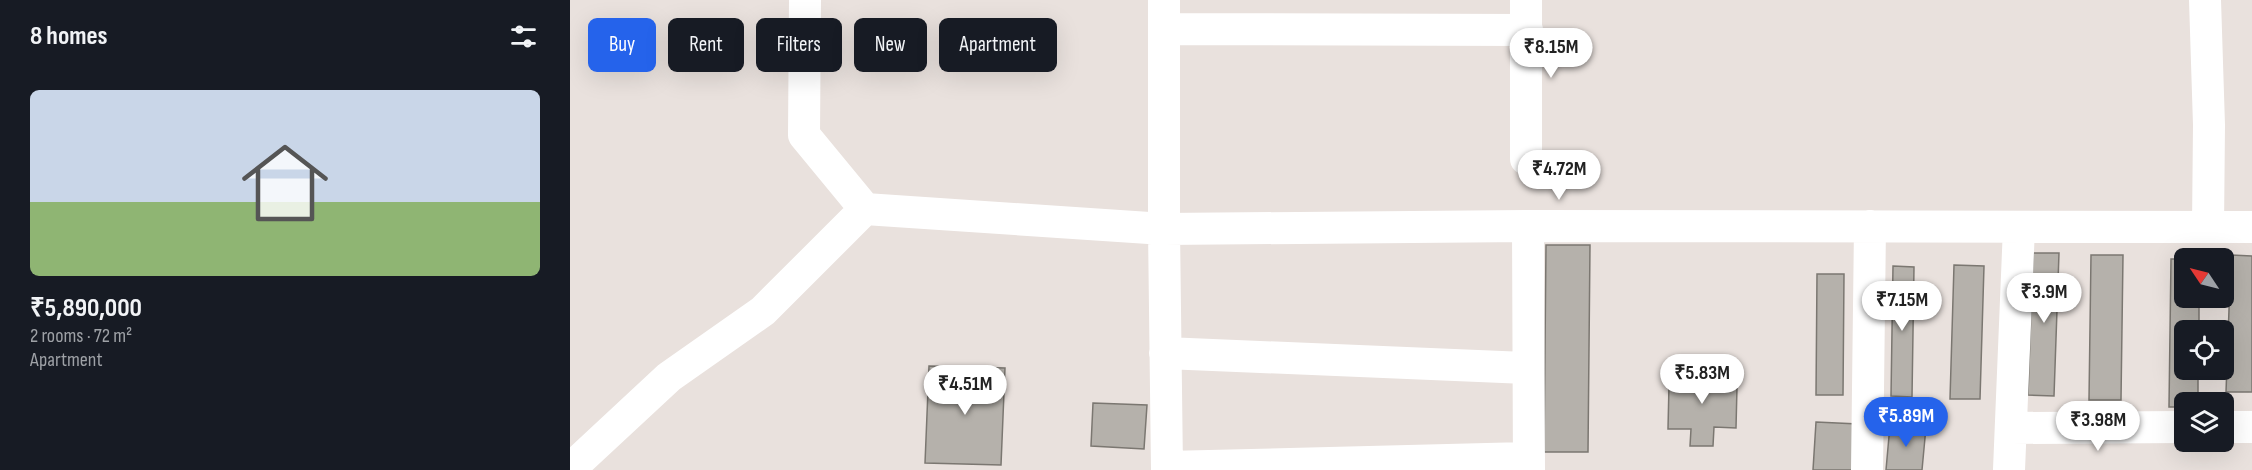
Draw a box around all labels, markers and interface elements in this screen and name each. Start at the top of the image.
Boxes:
chip: Buy [588,18,656,72]
chip: Rent [668,18,744,72]
chip: Filters [756,18,842,72]
chip: New [854,18,927,72]
chip: Apartment [939,18,1057,72]
icon: filters [507,20,540,53]
text: 8 homes [30,21,108,52]
pin: ₹8.15M [1502,28,1600,79]
text: ₹8.15M [1524,35,1578,59]
icon: home [231,129,339,237]
pin: ₹4.72M [1510,150,1608,201]
text: ₹4.72M [1532,157,1586,181]
north arrow [2174,248,2234,308]
map controls [2174,248,2234,452]
pin: ₹3.9M [2002,273,2086,324]
text: ₹3.9M [2021,280,2067,304]
pin: ₹7.15M [1853,281,1951,332]
text: ₹7.15M [1876,288,1928,312]
text: ₹5,890,000 [30,293,142,324]
button: locate [2174,320,2234,380]
text: 2 rooms · 72 m² [30,324,132,348]
text: Apartment [30,348,103,372]
pin: ₹5.83M [1653,354,1751,405]
text: ₹5.83M [1674,361,1730,385]
pin: ₹4.51M [916,365,1014,416]
text: ₹4.51M [938,372,992,396]
button: layers [2174,392,2234,452]
pin: ₹5.89M [1857,397,1955,448]
pin: ₹3.98M [2049,401,2147,452]
text: ₹5.89M [1878,404,1934,428]
text: ₹3.98M [2070,408,2126,432]

